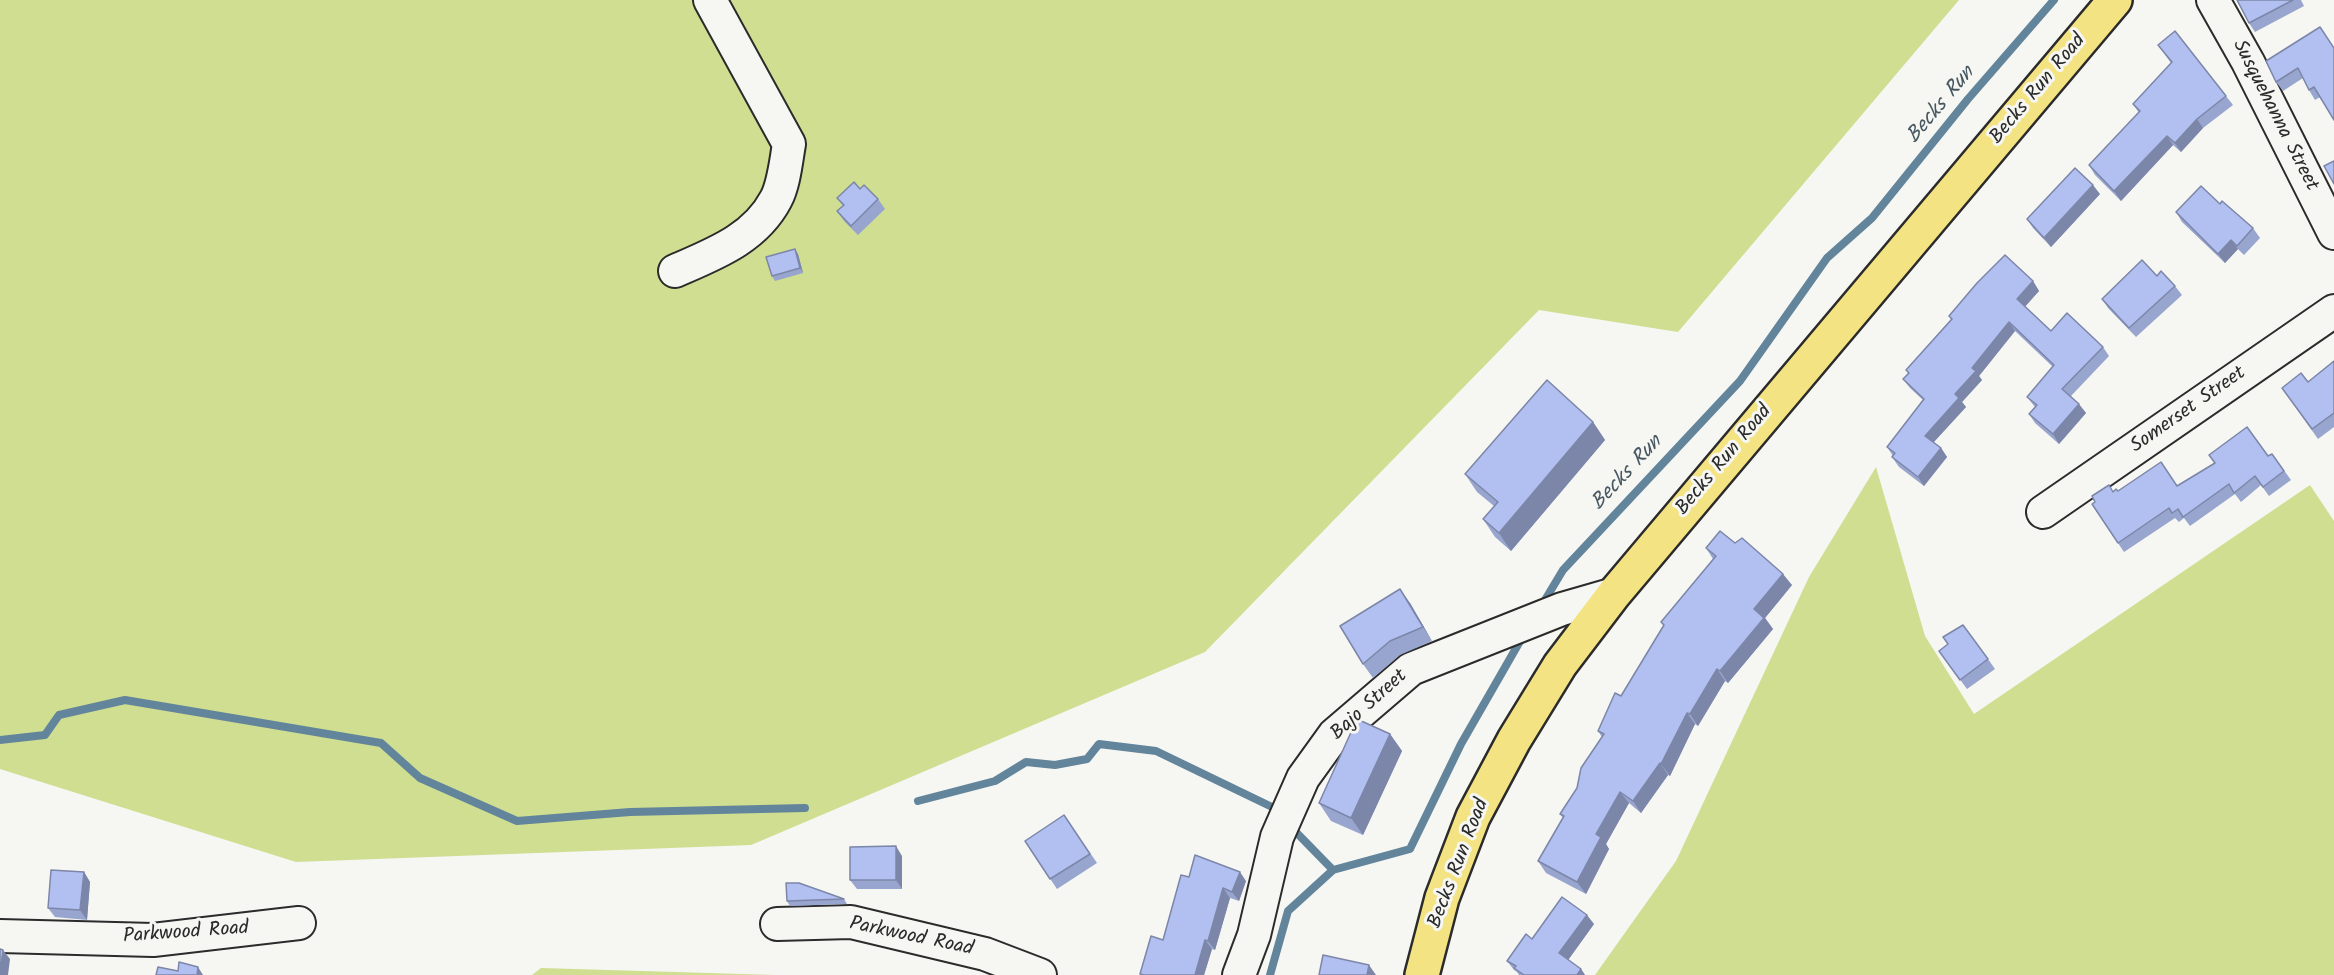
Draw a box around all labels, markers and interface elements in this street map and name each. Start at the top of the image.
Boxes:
street label: Becks Run Road [1986,30,2092,150]
street label: Susquehanna Street [2226,36,2322,196]
water label: Becks Run [1902,62,1982,150]
street label: Somerset Street [2127,362,2251,460]
street label: Becks Run Road [1672,401,1778,521]
water label: Becks Run [1587,431,1669,517]
street label: Bajo Street [1327,665,1413,747]
street label: Becks Run Road [1424,796,1496,932]
street label: Parkwood Road [847,913,975,963]
street label: Parkwood Road [122,918,250,950]

